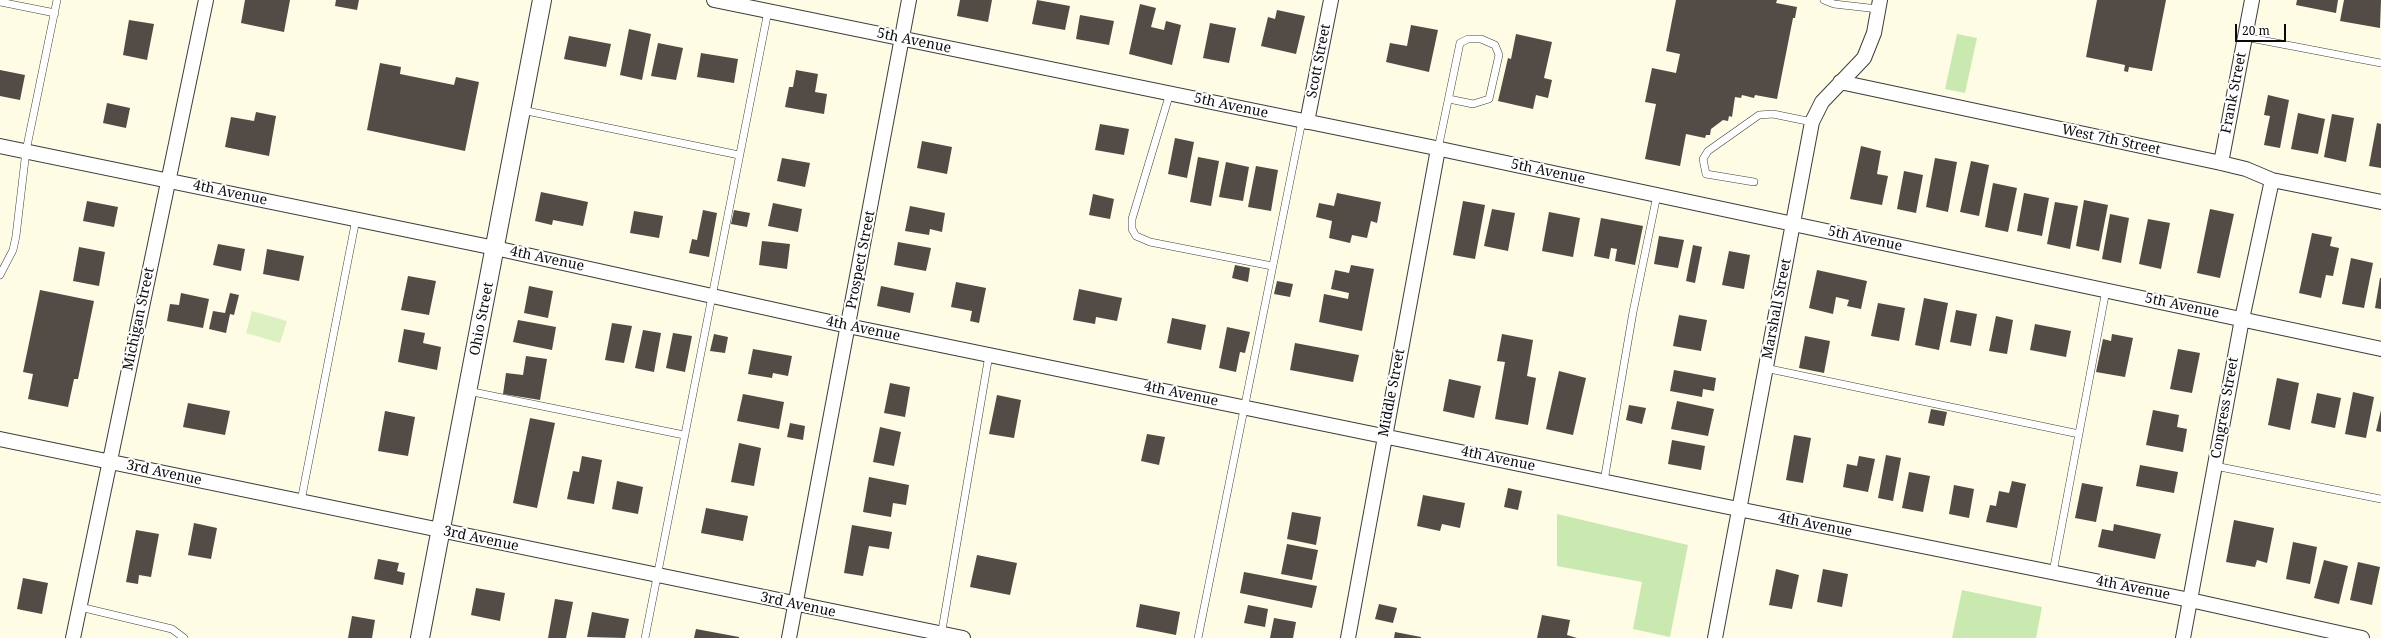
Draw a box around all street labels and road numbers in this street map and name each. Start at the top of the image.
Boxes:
street label: Scott Street [1304,23,1334,99]
street label: 5th Avenue [875,25,953,57]
street label: Frank Street [2218,51,2250,135]
street label: 5th Avenue [1192,90,1270,122]
street label: West 7th Street [2060,121,2162,159]
street label: 5th Avenue [1509,156,1587,188]
street label: 4th Avenue [191,177,269,209]
street label: Prospect Street [843,209,879,311]
street label: 5th Avenue [1826,223,1904,255]
street label: 4th Avenue [508,243,586,275]
street label: Marshall Street [1759,257,1795,361]
street label: Michigan Street [120,266,158,372]
street label: Ohio Street [467,281,497,357]
street label: 5th Avenue [2143,290,2221,322]
street label: 4th Avenue [824,313,902,345]
street label: Middle Street [1375,348,1409,438]
street label: Congress Street [2208,356,2242,460]
street label: 4th Avenue [1142,378,1220,410]
street label: 4th Avenue [1459,443,1537,475]
street label: 3rd Avenue [125,457,203,489]
street label: 4th Avenue [1776,510,1854,540]
street label: 3rd Avenue [442,523,520,555]
street label: 4th Avenue [2094,573,2172,603]
street label: 3rd Avenue [759,589,837,621]

